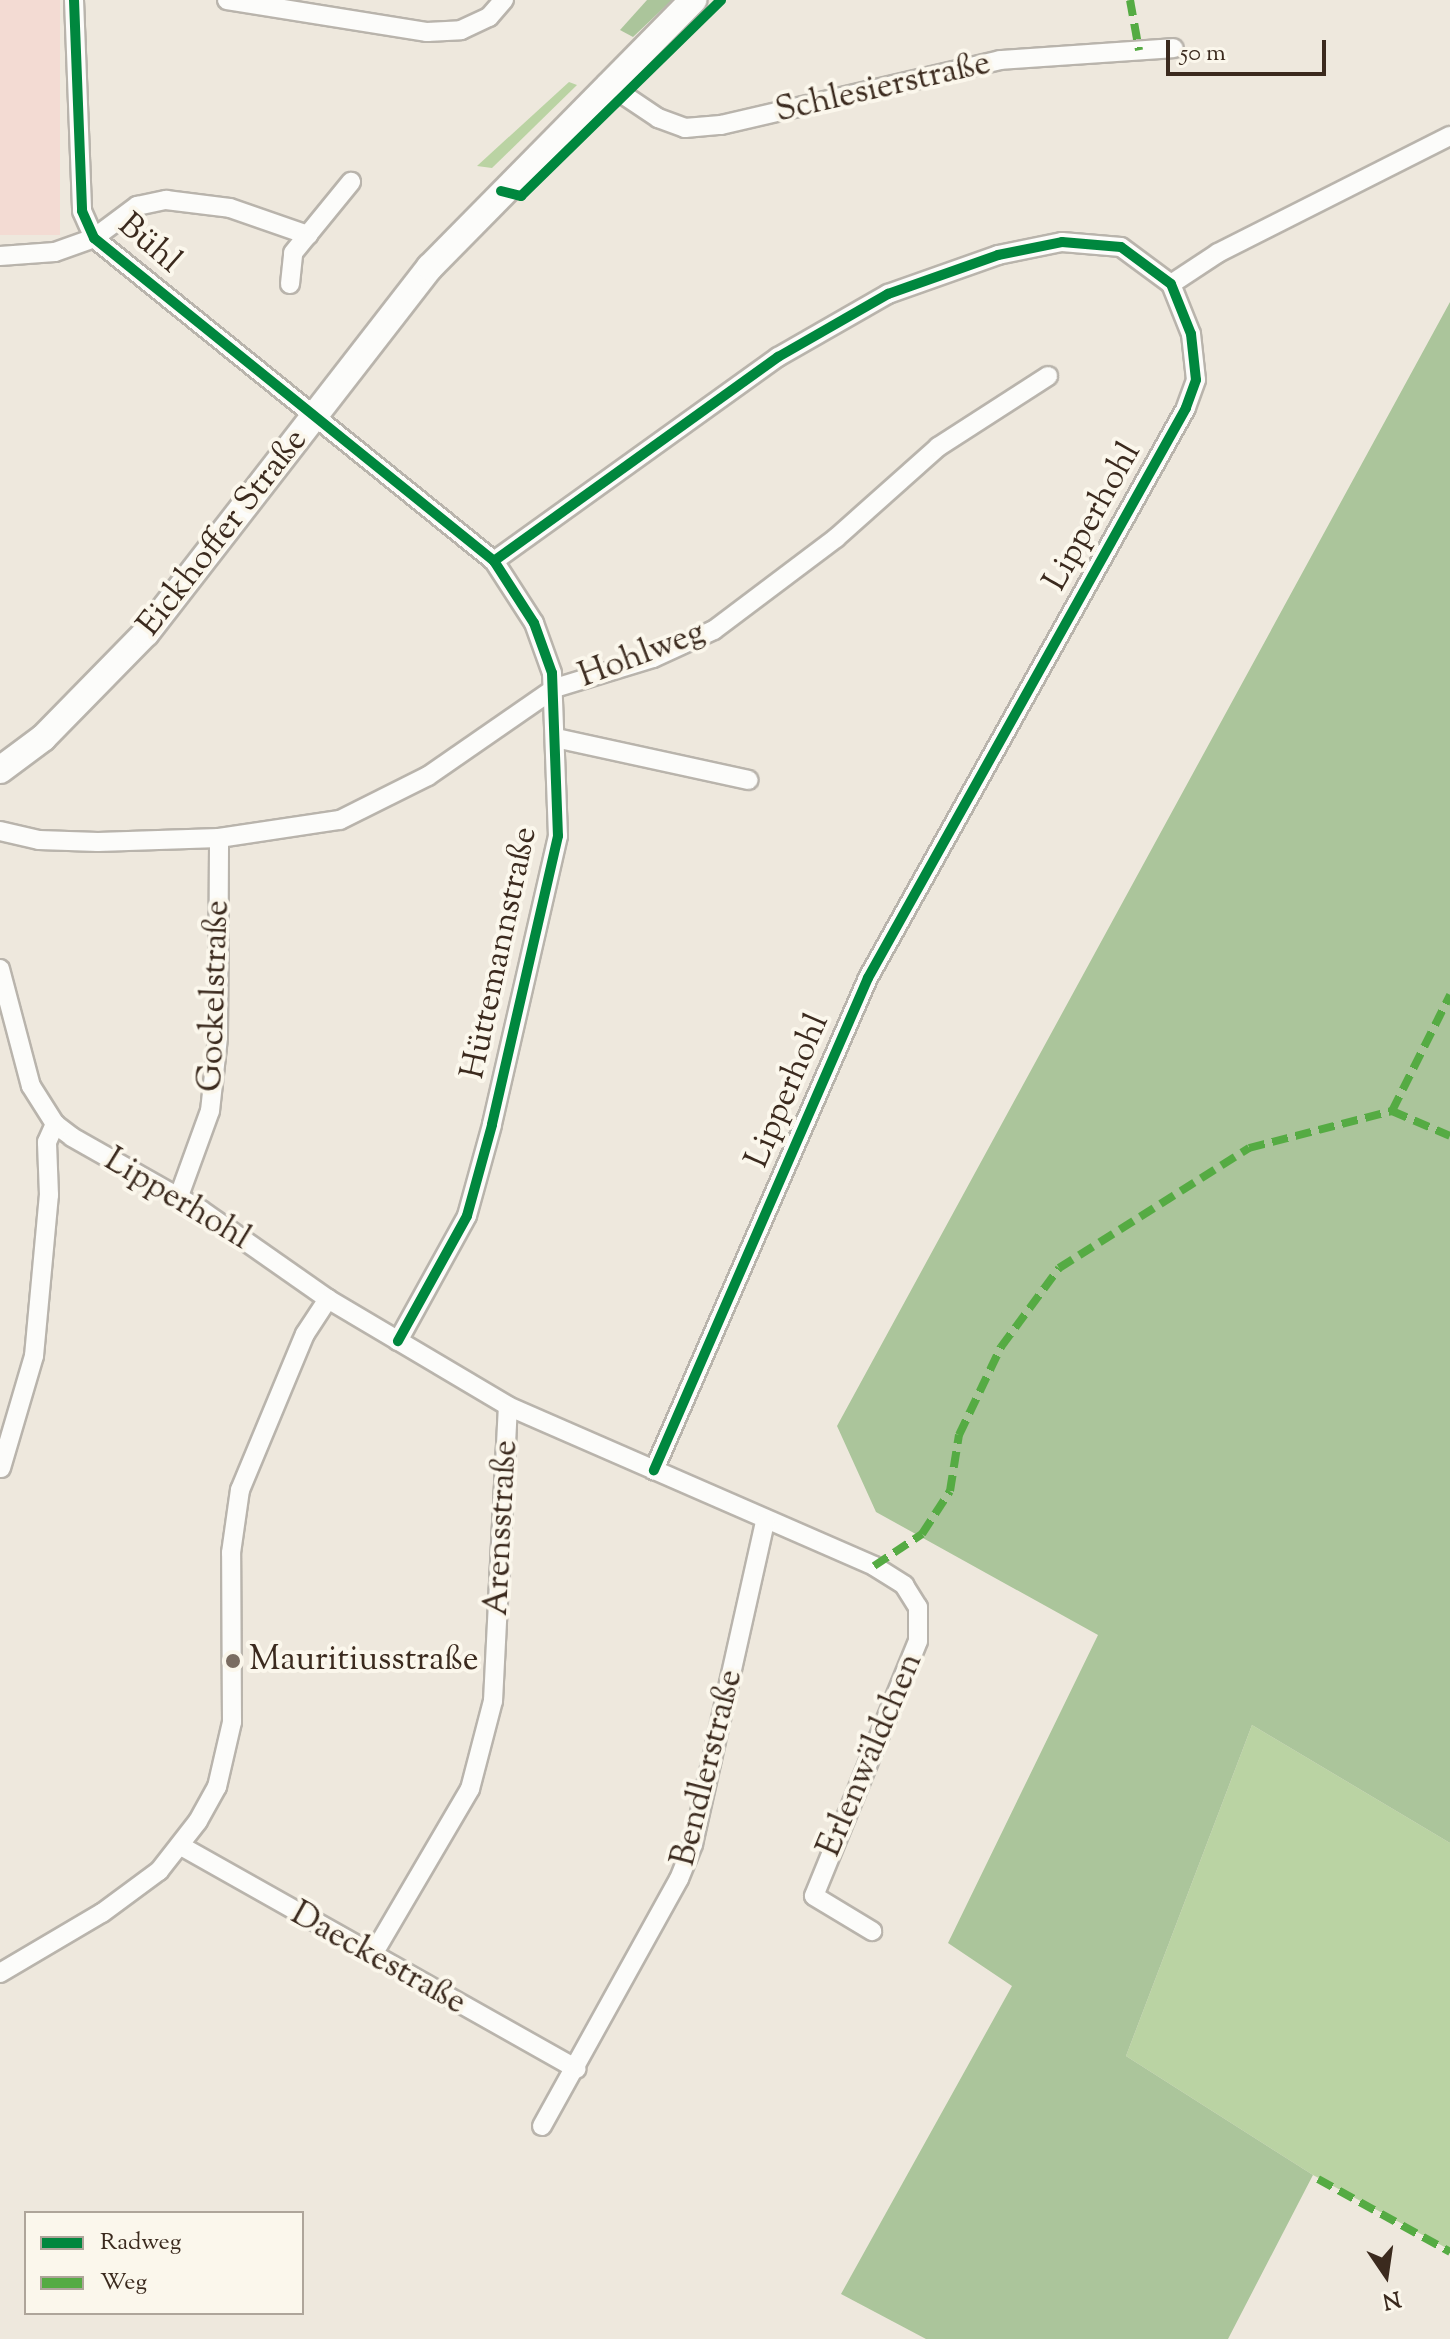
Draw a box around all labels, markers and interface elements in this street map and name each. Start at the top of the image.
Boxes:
scale bar [1170,24,1330,74]
text: 50 m [1180,37,1226,71]
street label: Schlesierstraße [772,43,994,133]
street label: Bühl [109,205,189,283]
street label: Eickhoffer Straße [129,421,317,645]
street label: Lipperhohl [1036,436,1150,598]
street label: Hohlweg [573,612,711,698]
street label: Hüttemannstraße [453,823,547,1083]
street label: Gockelstraße [191,899,239,1093]
street label: Lipperhohl [737,1008,839,1174]
street label: Lipperhohl [97,1140,257,1260]
street label: Arensstraße [477,1439,527,1617]
place label: Mauritiusstraße [249,1641,478,1681]
street label: Erlenwäldchen [810,1647,932,1863]
marker: Mauritiusstraße [224,1652,242,1670]
street label: Bendlerstraße [664,1665,752,1871]
street label: Daeckestraße [283,1894,473,2024]
legend [24,2211,304,2315]
text: Radweg [100,2226,181,2260]
north arrow [1346,2235,1426,2315]
text: Weg [100,2266,147,2300]
text: N [1379,2281,1404,2316]

